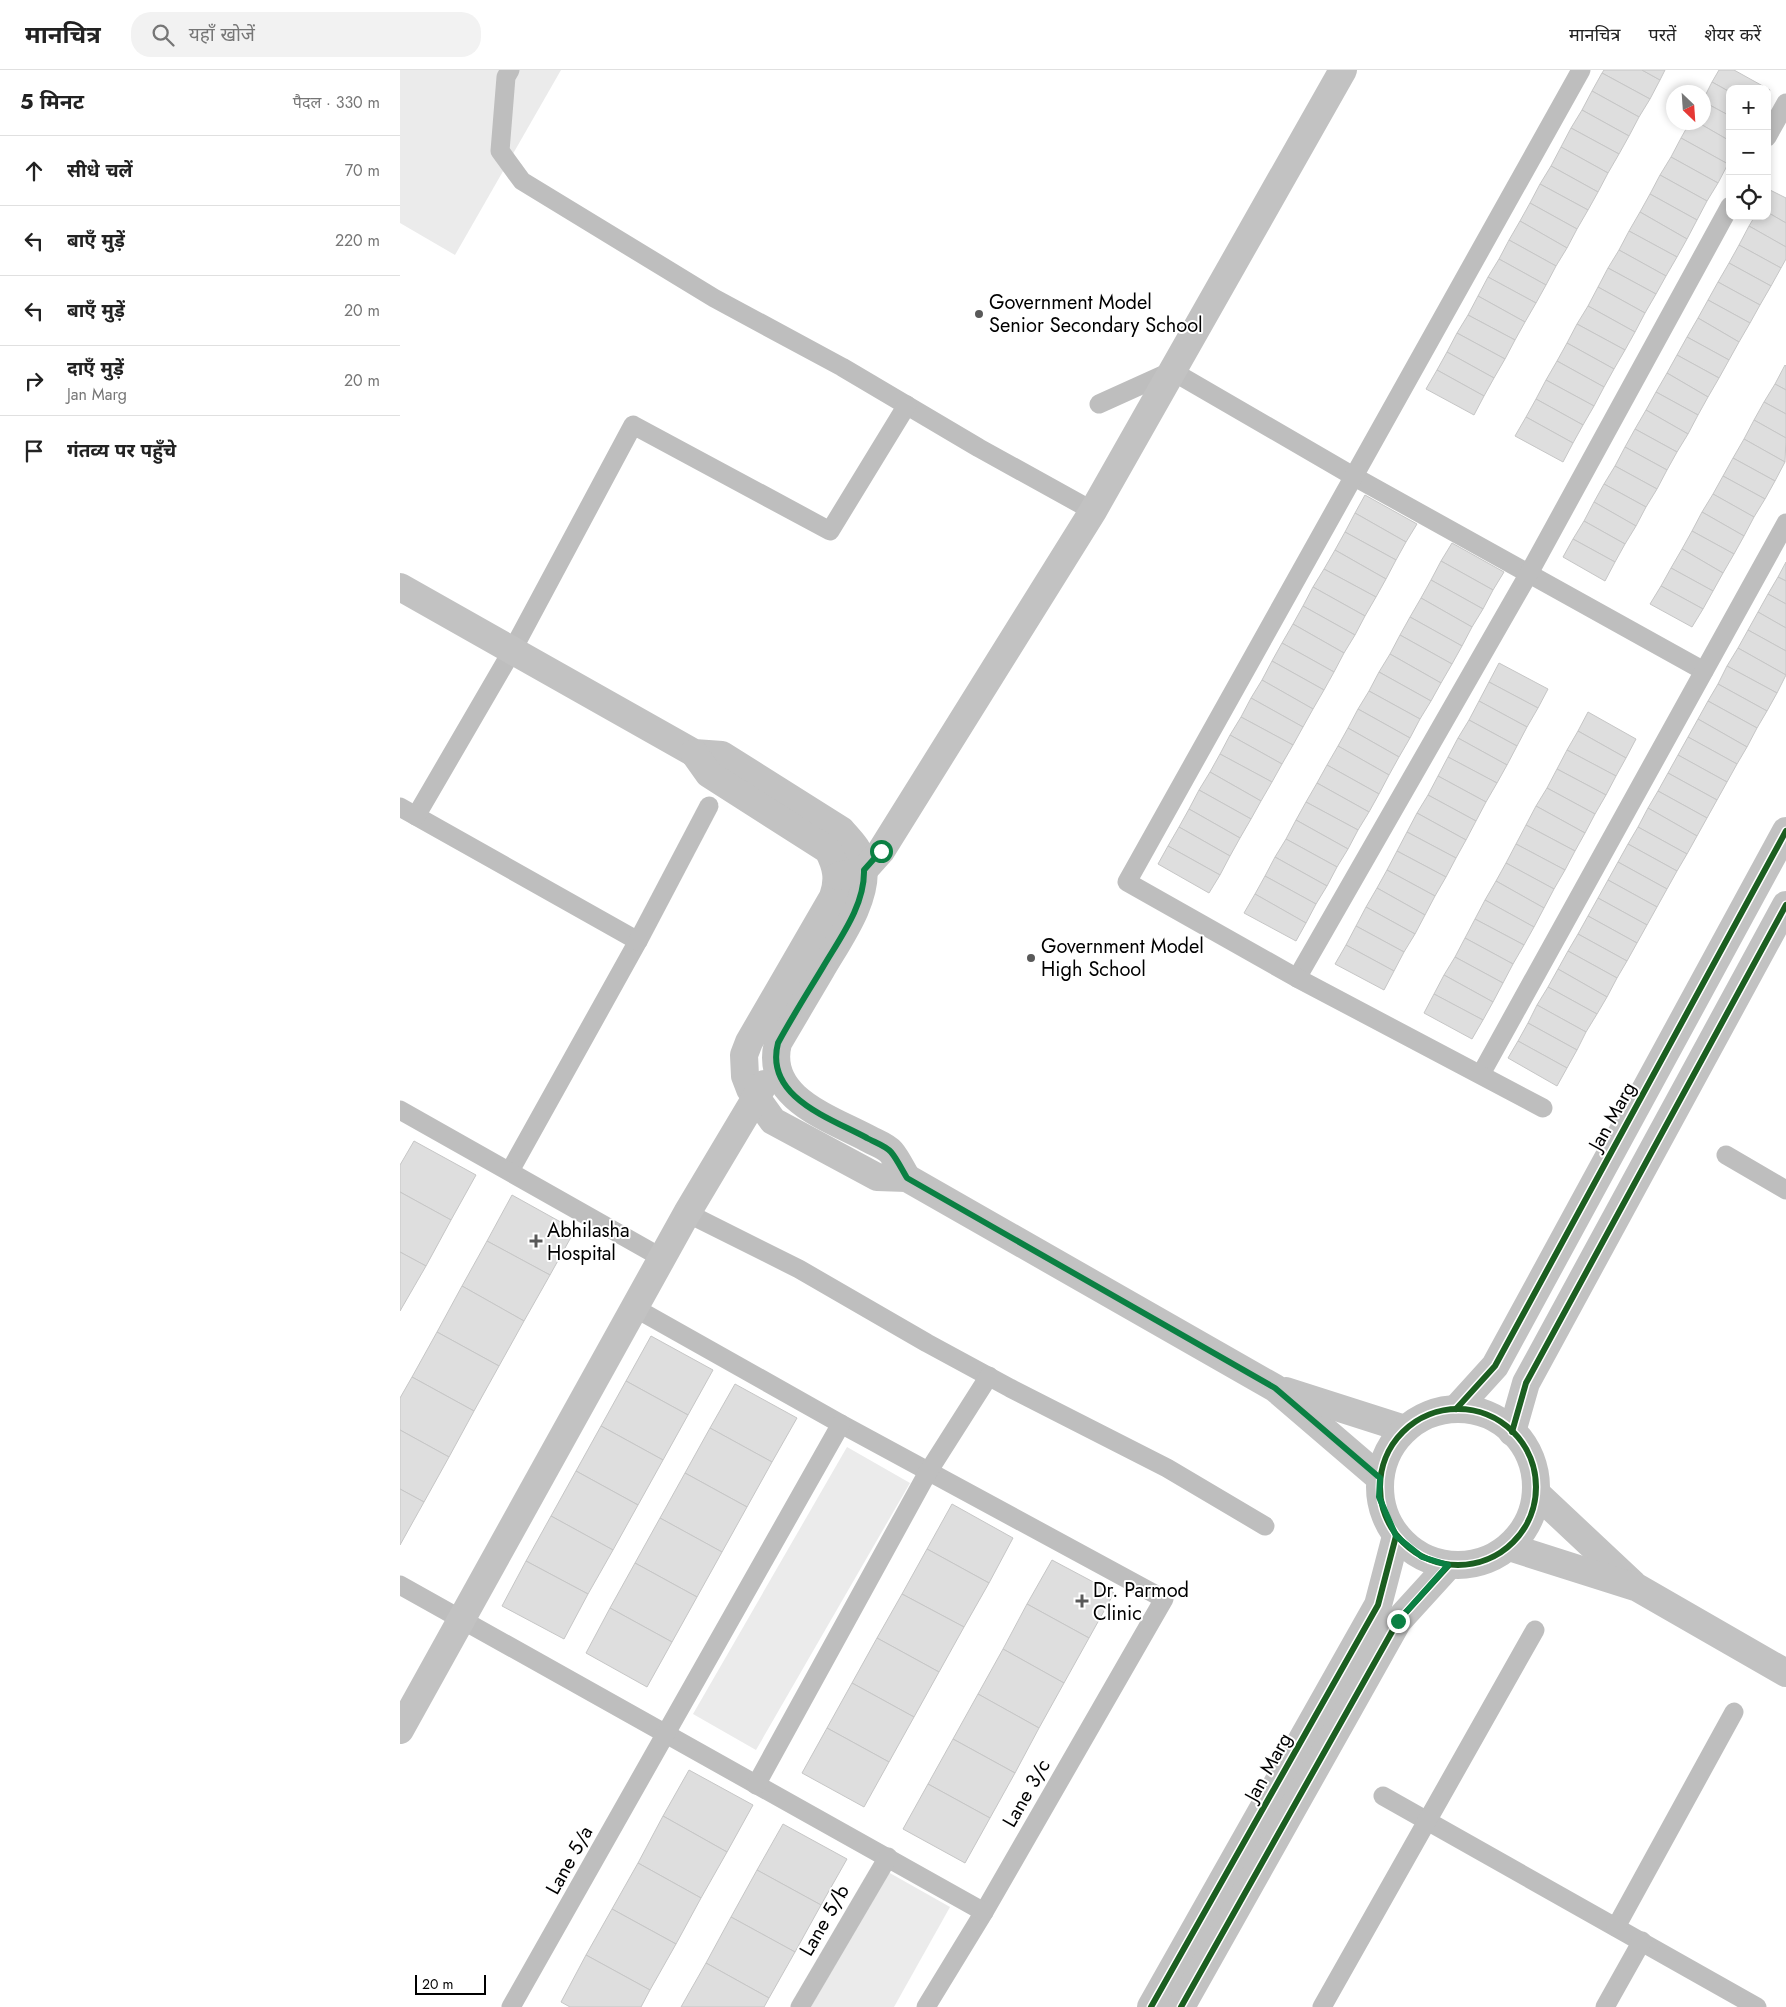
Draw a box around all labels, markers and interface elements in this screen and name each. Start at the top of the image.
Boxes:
search box [131,12,481,57]
text: मानचित्र [25,17,101,52]
icon: search [149,21,177,49]
text: यहाँ खोजें [189,21,255,48]
text: मानचित्र [1569,22,1621,48]
text: परतें [1649,22,1676,48]
text: शेयर करें [1704,22,1761,48]
north arrow [1666,85,1711,130]
map controls [1726,85,1771,220]
button: + [1726,85,1771,130]
text: 5 मिनट [20,87,84,117]
text: पैदल · 330 m [293,91,380,114]
button: − [1726,130,1771,175]
icon: ahead [20,157,48,185]
text: सीधे चलें [67,157,133,184]
text: 70 m [345,159,380,182]
button: locate [1726,175,1771,220]
icon: left [20,227,48,255]
text: बाएँ मुड़ें [67,227,125,254]
text: 220 m [335,229,380,252]
place label: Government Model Senior Secondary School [989,288,1203,340]
icon: left [20,297,48,325]
text: बाएँ मुड़ें [67,297,125,324]
text: 20 m [344,299,380,322]
marker: Government Model Senior Secondary School [973,308,985,320]
text: दाएँ मुड़ें [67,355,124,382]
icon: right [20,367,48,395]
text: 20 m [344,369,380,392]
text: Jan Marg [67,383,127,406]
icon: arrive [20,437,48,465]
text: गंतव्य पर पहुँचे [67,437,176,464]
route start [870,840,893,863]
place label: Government Model High School [1041,932,1204,984]
marker: Government Model High School [1025,952,1037,964]
street label: Jan Marg [1580,1077,1643,1159]
place label: Abhilasha Hospital [547,1216,630,1268]
marker: Abhilasha Hospital [529,1234,543,1248]
place label: Dr. Parmod Clinic [1093,1576,1189,1628]
marker: Dr. Parmod Clinic [1075,1594,1089,1608]
route end [1387,1610,1410,1633]
street label: Jan Marg [1236,1728,1299,1810]
street label: Lane 3/c [995,1754,1058,1833]
street label: Lane 5/a [539,1821,600,1900]
street label: Lane 5/b [792,1879,857,1961]
scale bar [415,1972,486,1995]
text: 20 m [422,1974,454,1994]

